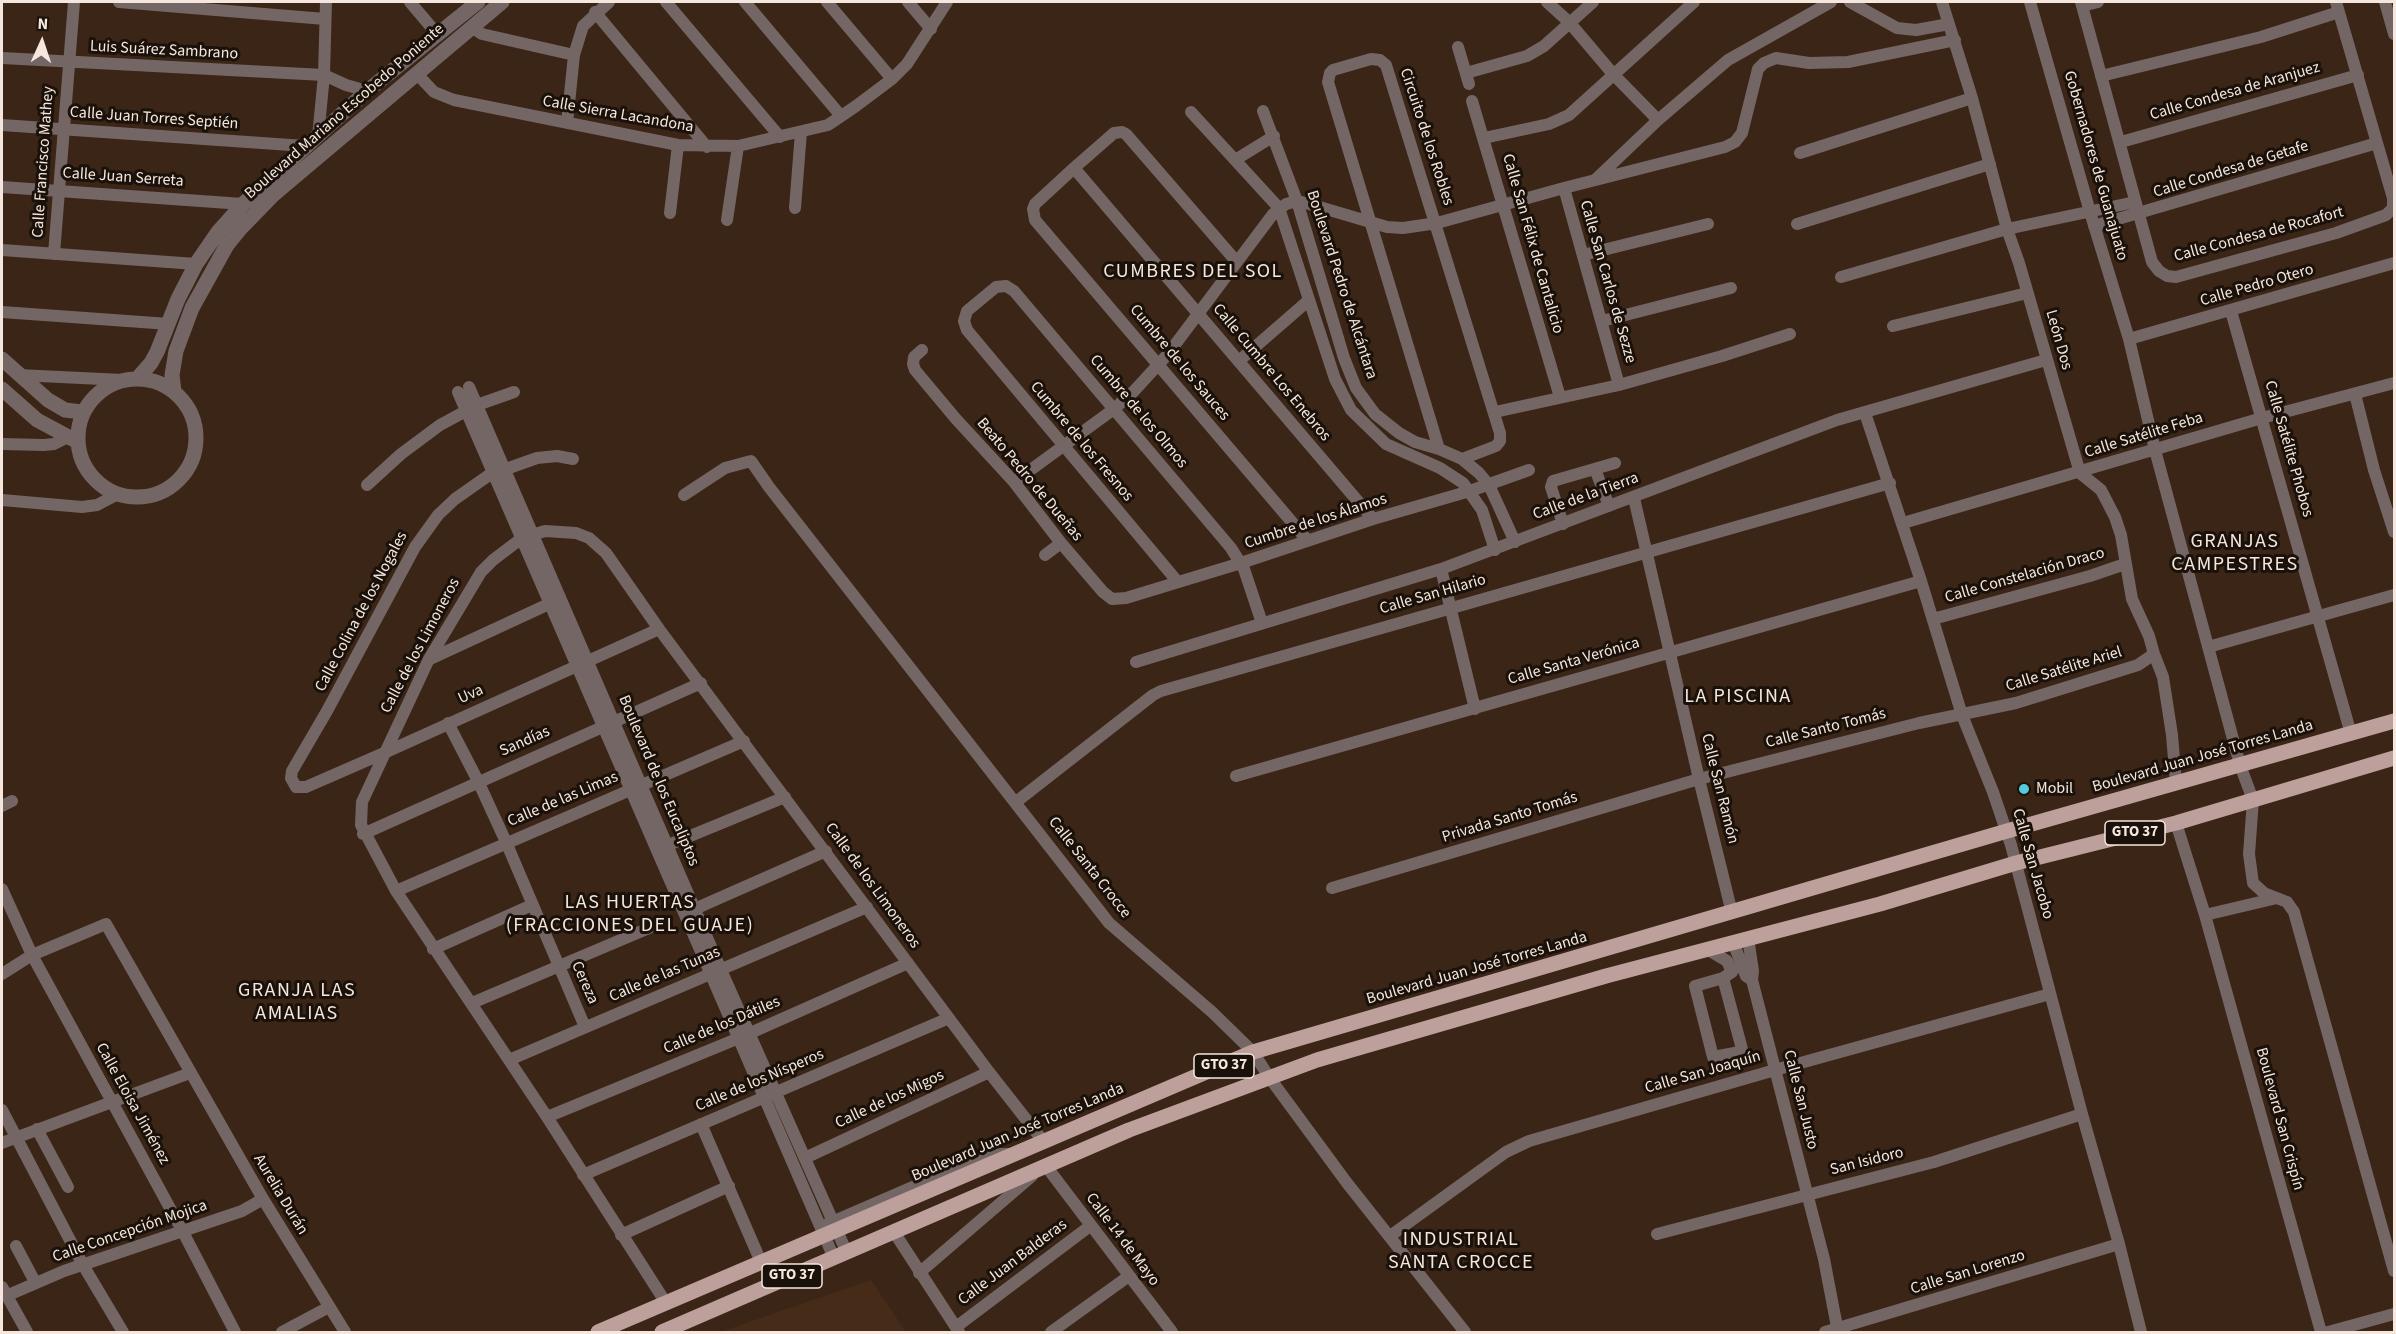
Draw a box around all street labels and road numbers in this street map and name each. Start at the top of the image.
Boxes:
street label: Boulevard Mariano Escobedo Poniente [241,20,449,204]
street label: Luis Suárez Sambrano [90,38,238,64]
street label: Calle Condesa de Aranjuez [2148,59,2322,125]
street label: Circuito de los Robles [1395,66,1457,208]
street label: Gobernadores de Guanajuato [2059,69,2131,263]
street label: Calle Francisco Mathey [29,86,59,238]
street label: Calle Sierra Lacandona [541,92,695,138]
street label: Calle Juan Torres Septién [69,104,239,134]
street label: Calle Condesa de Getafe [2151,137,2311,203]
street label: Calle San Félix de Cantalicio [1497,152,1567,336]
street label: Calle Juan Serreta [62,164,184,192]
street label: Boulevard Pedro de Alcántara [1301,188,1381,382]
street label: Calle San Carlos de Sezze [1575,198,1639,366]
street label: Calle Condesa de Rocafort [2172,203,2346,267]
street label: Calle Pedro Otero [2198,261,2316,311]
street label: Calle Cumbre Los Enebros [1208,300,1334,446]
street label: Cumbre de los Sauces [1125,301,1233,425]
street label: León Dos [2040,308,2076,372]
street label: Cumbre de los Olmos [1085,351,1191,473]
street label: Cumbre de los Fresnos [1025,378,1137,506]
street label: Calle Satélite Phobos [2259,379,2317,519]
street label: Calle Satélite Feba [2083,409,2205,463]
street label: Beato Pedro de Dueñas [972,415,1086,545]
street label: Calle de la Tierra [1531,469,1641,525]
street label: Cumbre de los Álamos [1242,490,1390,554]
street label: Calle Colina de los Nogales [312,529,412,695]
street label: Calle Constelación Draco [1943,544,2107,608]
street label: Calle San Hilario [1378,571,1488,619]
street label: Calle de los Limoneros [377,575,465,717]
street label: Calle Santa Verónica [1506,634,1642,690]
street label: Calle Satélite Ariel [2004,643,2124,697]
street label: Uva [455,681,487,709]
street label: Boulevard de los Eucaliptos [613,693,703,869]
street label: Calle Santo Tomás [1764,705,1888,753]
street label: Boulevard Juan José Torres Landa [2090,716,2316,798]
street label: Sandías [497,722,553,762]
street label: Calle San Ramón [1696,732,1742,846]
street label: Calle de las Limas [505,768,621,832]
street label: Privada Santo Tomás [1440,788,1580,848]
street label: Calle San Jacobo [2007,807,2057,921]
street label: Calle Santa Crocce [1043,814,1135,922]
street label: Calle de los Limoneros [820,820,924,952]
road number: GTO 37 [2105,821,2165,845]
street label: Boulevard Juan José Torres Landa [1364,928,1590,1010]
street label: Calle de las Tunas [607,943,723,1007]
street label: Cereza [566,959,602,1007]
street label: Calle de los Dátiles [661,993,783,1059]
street label: Calle Eloisa Jiménez [91,1040,173,1168]
street label: Calle de los Nísperos [693,1045,827,1117]
street label: Boulevard San Crispín [2251,1046,2307,1192]
street label: Calle San Joaquín [1643,1047,1763,1099]
street label: Calle San Justo [1778,1048,1822,1152]
road number: GTO 37 [1194,1054,1254,1078]
street label: Calle de los Migos [833,1066,947,1134]
street label: Boulevard Juan José Torres Landa [909,1080,1127,1186]
street label: San Isidoro [1828,1144,1906,1180]
street label: Aurelia Durán [248,1151,312,1239]
street label: Calle 14 de Mayo [1081,1190,1163,1290]
street label: Calle Concepción Mojica [50,1197,210,1267]
street label: Calle Juan Balderas [955,1216,1071,1310]
street label: Calle San Lorenzo [1908,1246,2028,1300]
road number: GTO 37 [762,1264,822,1288]

